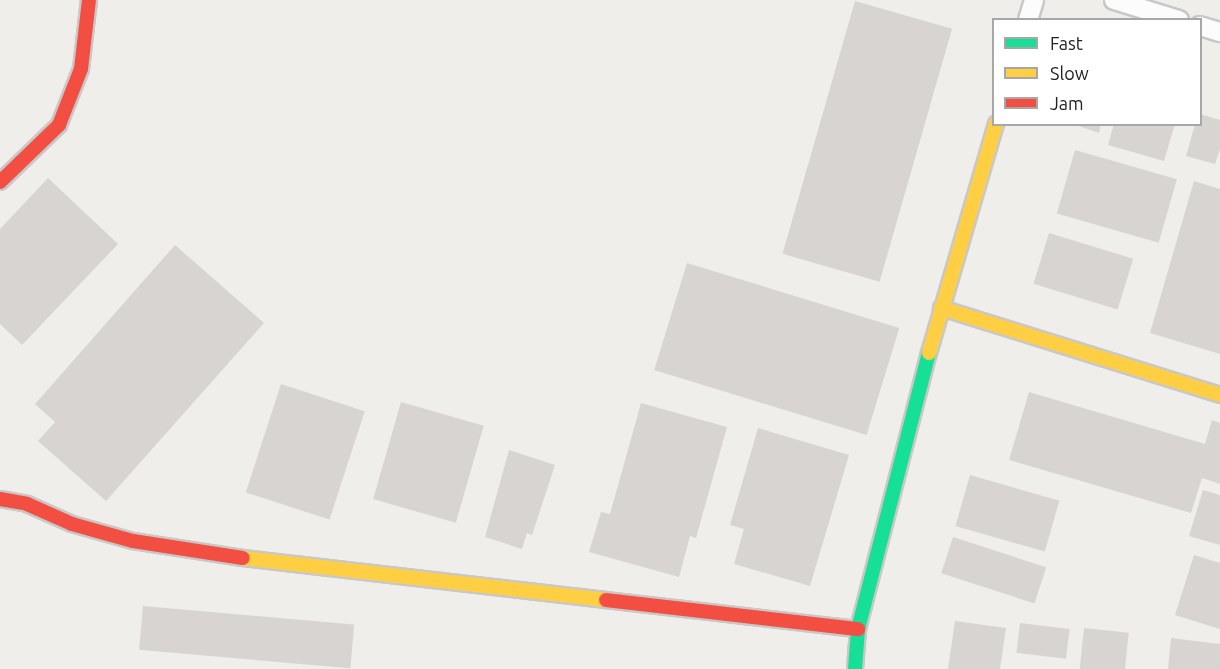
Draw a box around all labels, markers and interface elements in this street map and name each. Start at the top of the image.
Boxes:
legend [992,18,1202,126]
text: Fast [1050,33,1083,53]
text: Slow [1050,63,1089,83]
text: Jam [1050,93,1084,113]

